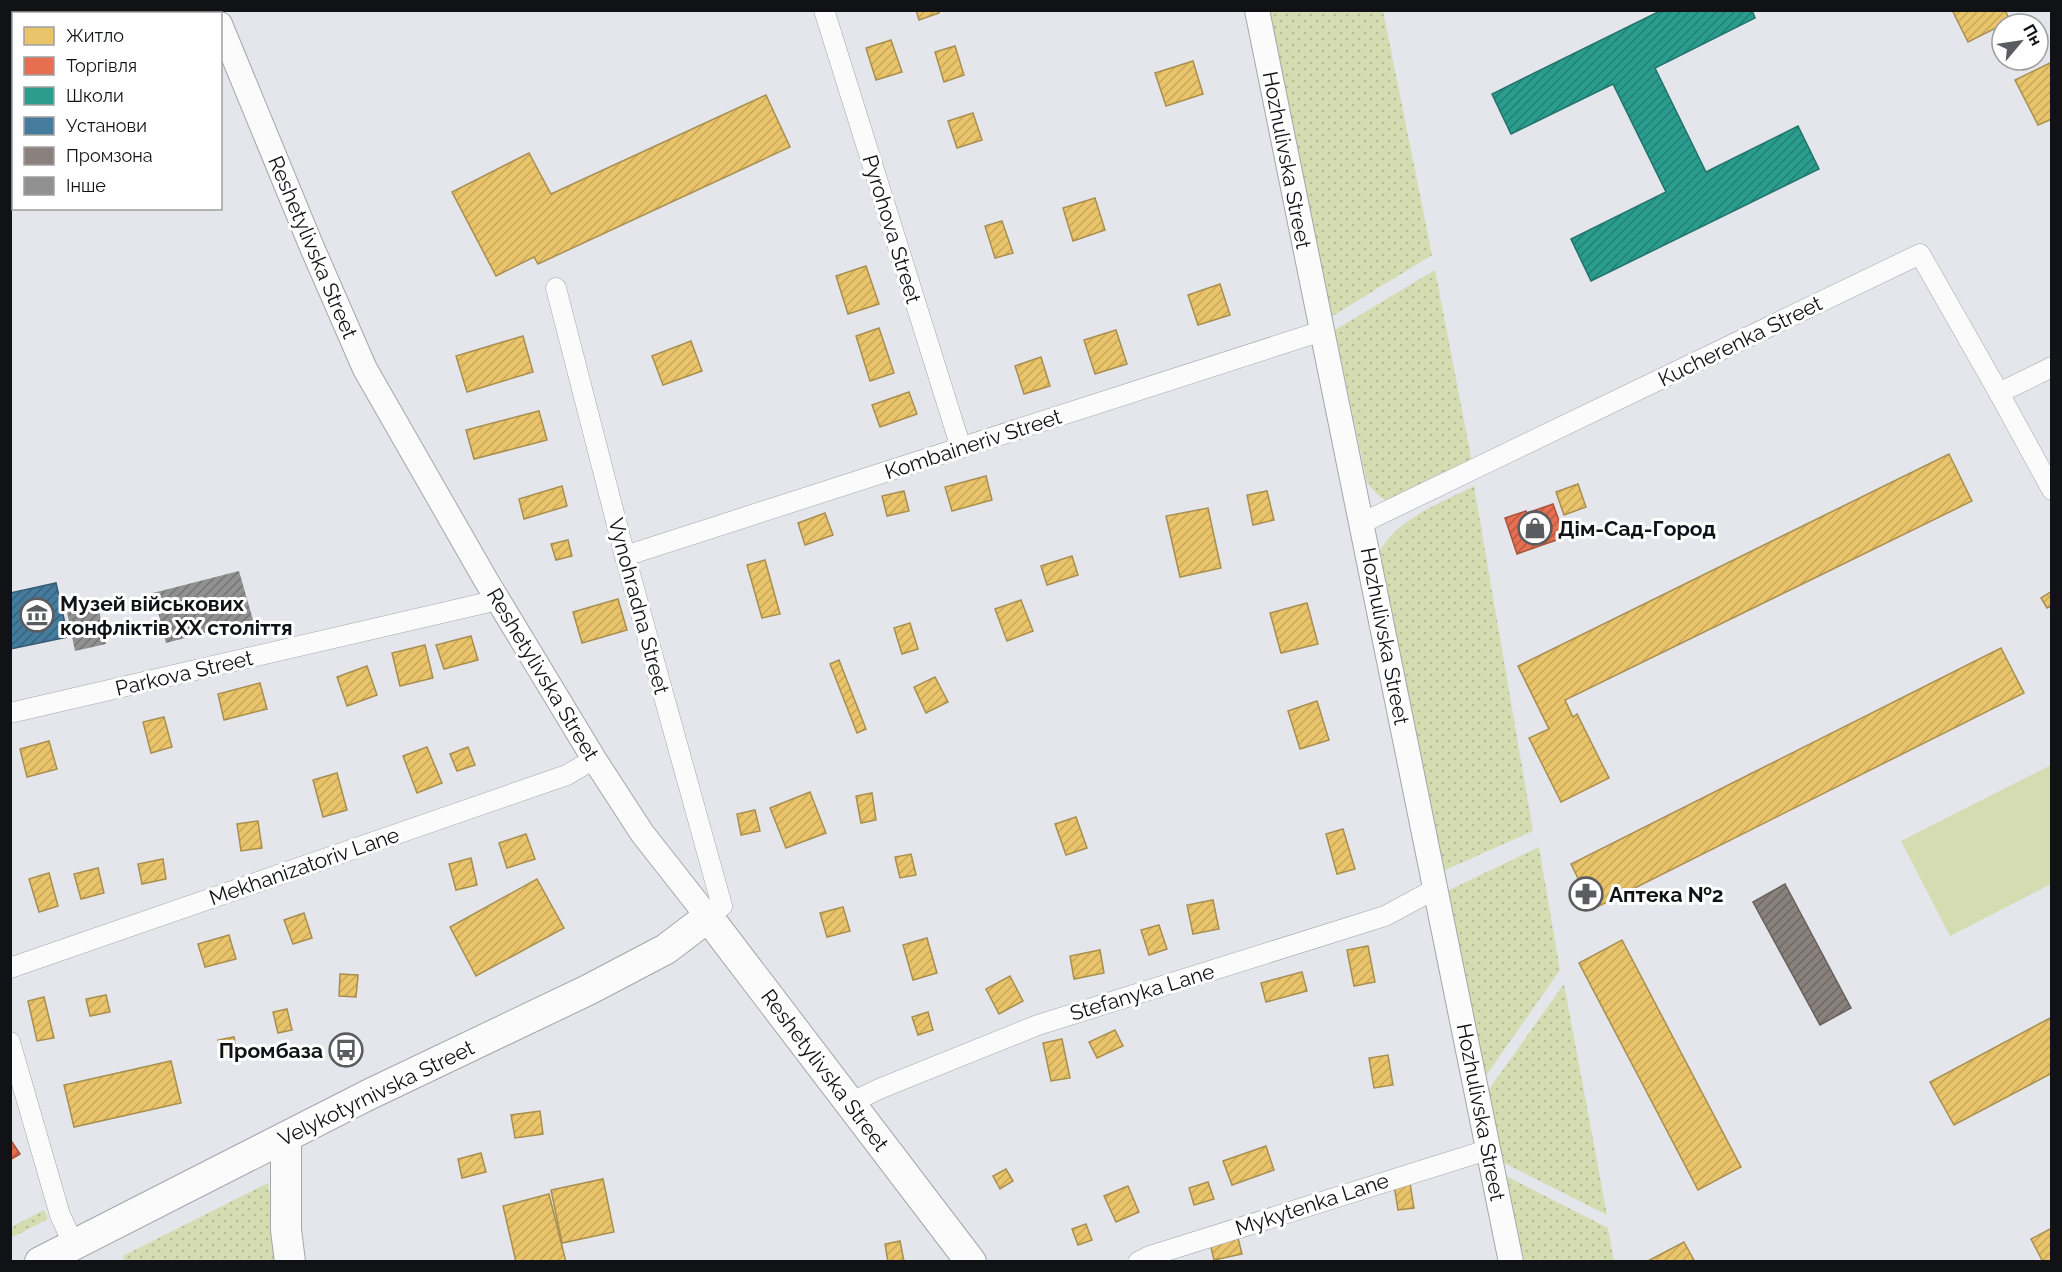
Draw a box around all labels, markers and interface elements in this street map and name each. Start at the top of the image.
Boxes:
legend [12,12,222,210]
north arrow [1990,12,2050,72]
text: Пн [2019,21,2046,49]
text: Житло [66,25,124,46]
text: Торгівля [66,55,137,76]
street label: Hozhulivska Street [1258,69,1316,251]
text: Школи [66,85,124,106]
text: Установи [66,115,147,136]
text: Промзона [66,145,153,166]
street label: Reshetylivska Street [263,152,363,342]
street label: Pyrohova Street [857,152,927,306]
text: Інше [66,175,106,196]
street label: Kucherenka Street [1654,290,1826,392]
street label: Kombaineriv Street [881,404,1065,484]
shop icon: Дім-Сад-Город [1517,510,1553,546]
street label: Vynohradna Street [603,515,675,697]
place label: Дім-Сад-Город [1558,516,1716,541]
street label: Hozhulivska Street [1356,545,1414,727]
street label: Reshetylivska Street [482,583,604,765]
place label: Музей військових конфліктів ХХ століття [60,591,293,640]
museum icon: Музей військових конфліктів ХХ століття [19,597,55,633]
street label: Parkova Street [113,645,255,701]
street label: Mekhanizatoriv Lane [206,822,402,910]
pharmacy icon: Аптека №2 [1568,876,1604,912]
place label: Аптека №2 [1609,882,1724,907]
street label: Stefanyka Lane [1067,958,1217,1026]
street label: Reshetylivska Street [756,984,894,1156]
street label: Hozhulivska Street [1452,1021,1510,1203]
bus stop icon: Промбаза [328,1032,364,1068]
street label: Velykotyrnivska Street [274,1035,478,1151]
place label: Промбаза [219,1038,323,1063]
street label: Mykytenka Lane [1232,1167,1392,1241]

